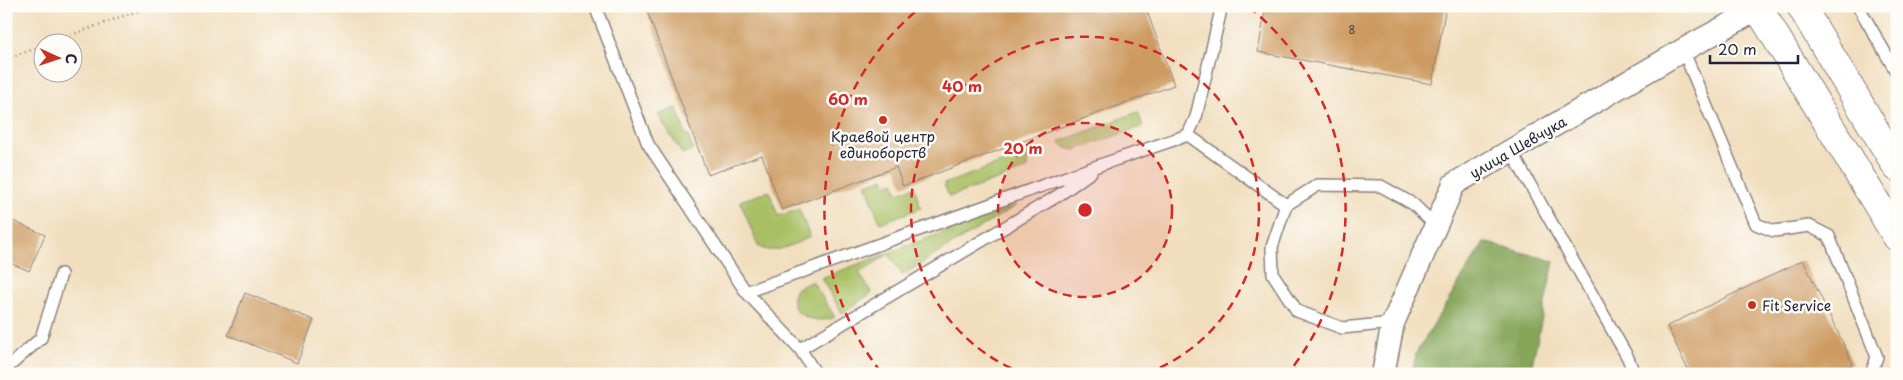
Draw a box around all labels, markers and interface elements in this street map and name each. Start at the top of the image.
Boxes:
house number: 8 [1349,21,1356,38]
north arrow [32,32,82,82]
scale bar [1710,32,1798,64]
text: 20 m [1718,37,1757,60]
text: С [61,53,82,65]
text: 40 m [942,74,982,97]
text: 60 m [828,87,868,110]
street label: улица Шевчука [1466,111,1571,183]
marker: Краевой центр единоборств [877,114,889,126]
place label: Краевой центр единоборств [831,126,935,163]
text: 20 m [1004,136,1042,159]
centre of rings [1076,201,1094,219]
place label: Fit Service [1762,295,1831,316]
marker: Fit Service [1746,299,1758,311]

